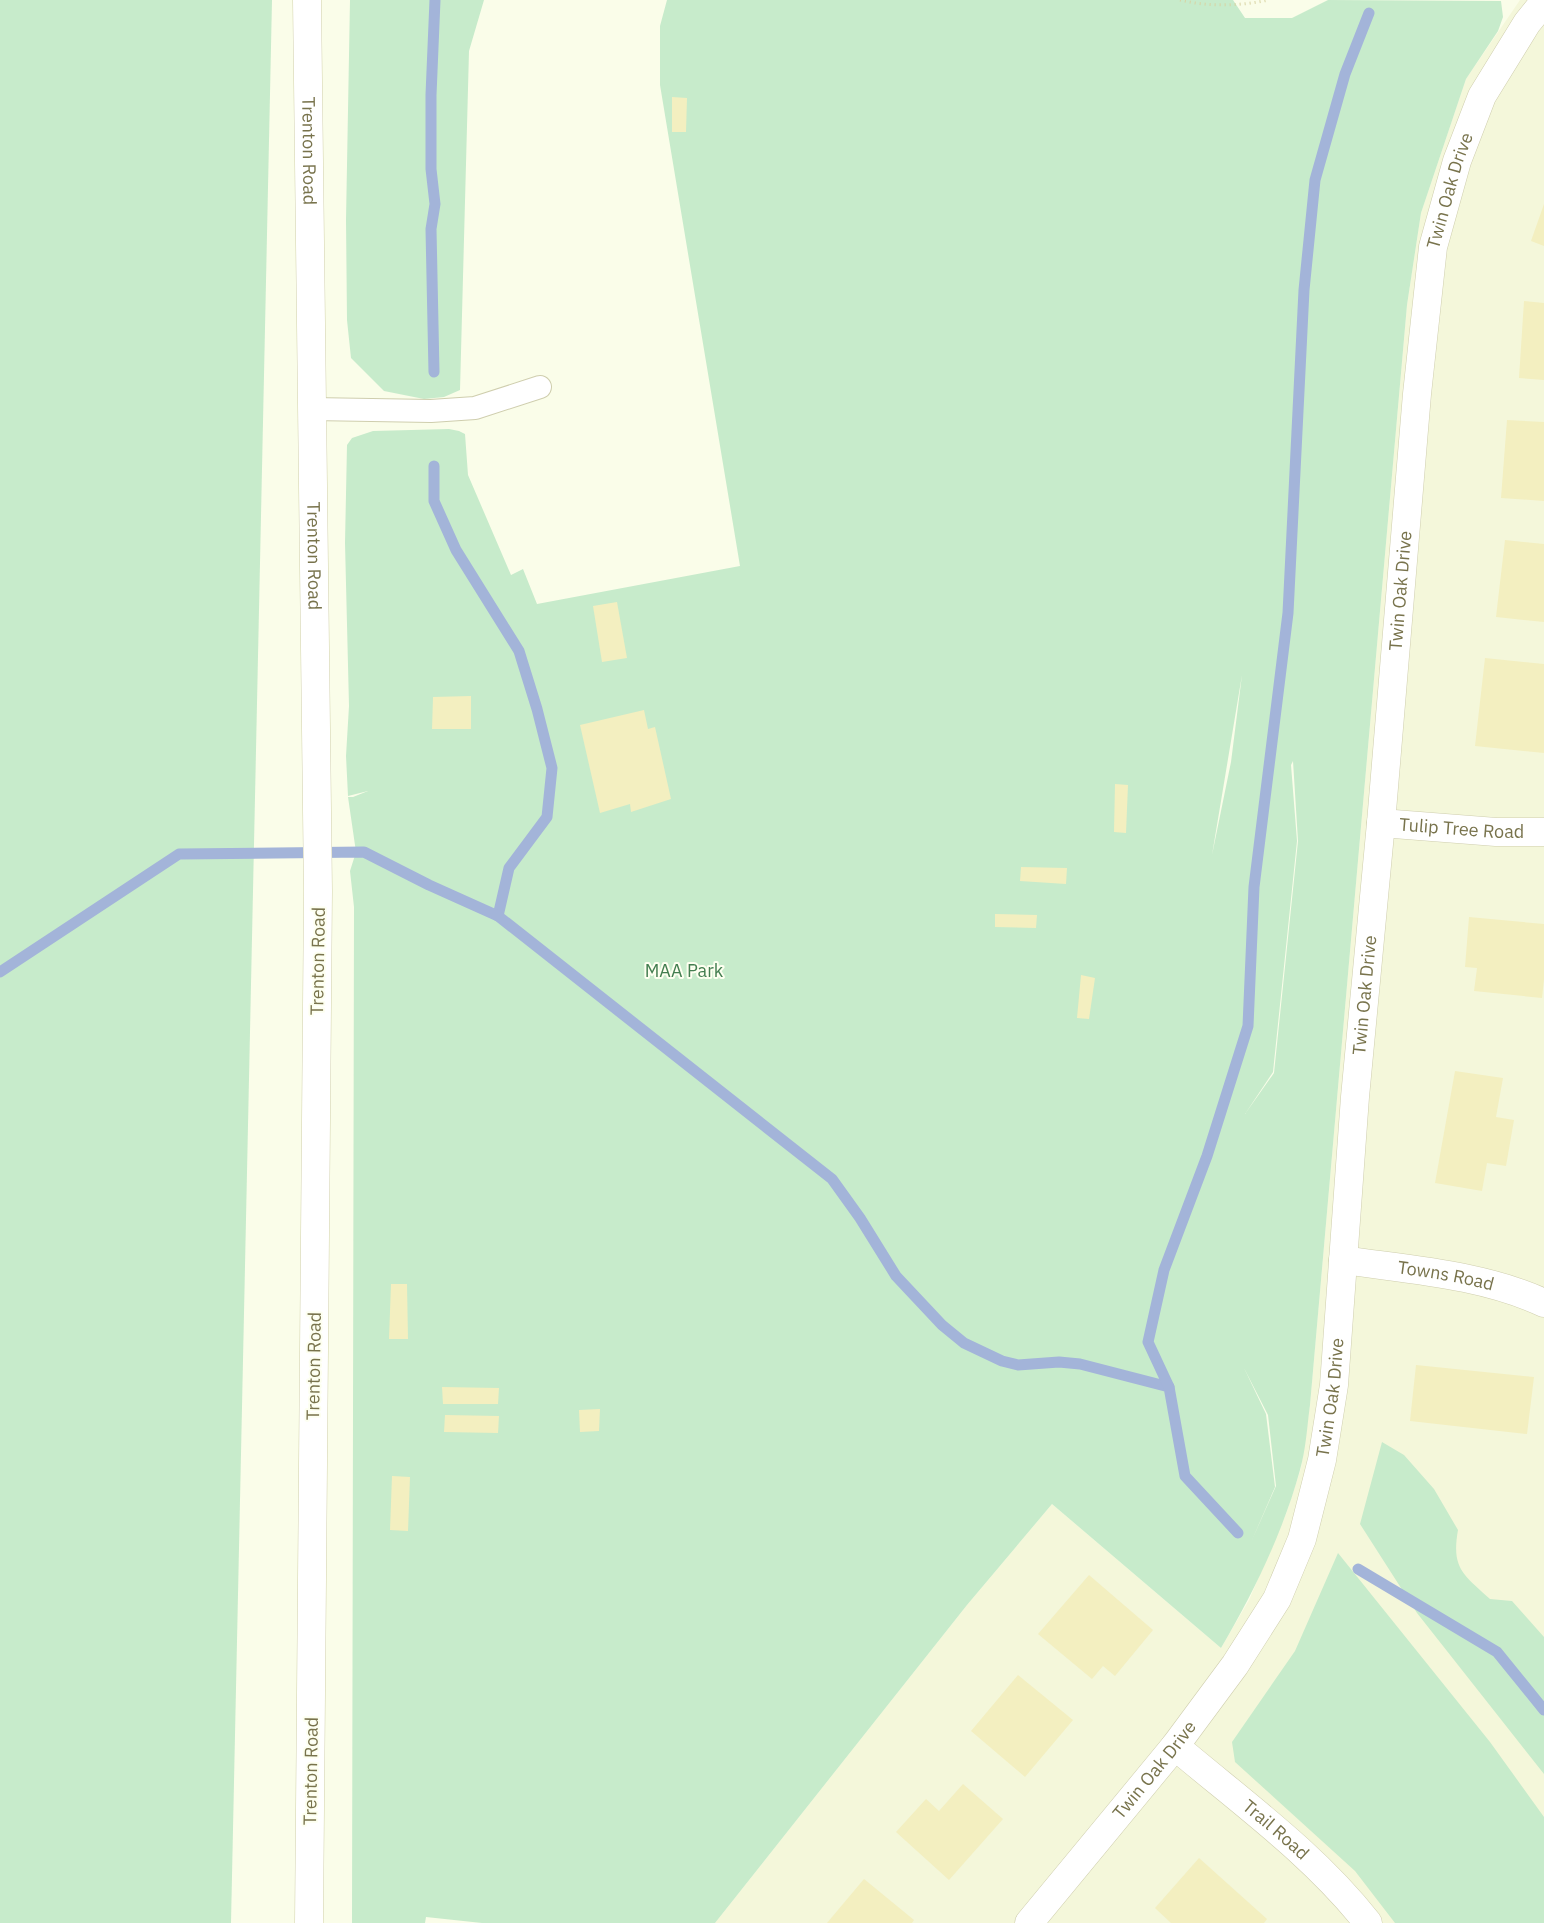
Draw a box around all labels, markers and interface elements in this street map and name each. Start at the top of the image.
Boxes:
street label: Trenton Road [297,97,322,205]
street label: Twin Oak Drive [1421,129,1478,251]
street label: Trenton Road [302,502,327,610]
street label: Twin Oak Drive [1384,530,1416,652]
street label: Tulip Tree Road [1398,812,1524,843]
street label: Trenton Road [305,907,330,1015]
street label: Twin Oak Drive [1347,934,1381,1056]
park label: MAA Park [645,959,724,982]
street label: Towns Road [1396,1255,1497,1296]
street label: Trenton Road [301,1312,326,1420]
street label: Twin Oak Drive [1311,1337,1348,1459]
street label: Twin Oak Drive [1107,1716,1201,1824]
street label: Trenton Road [298,1717,323,1825]
street label: Trail Road [1238,1794,1314,1865]

